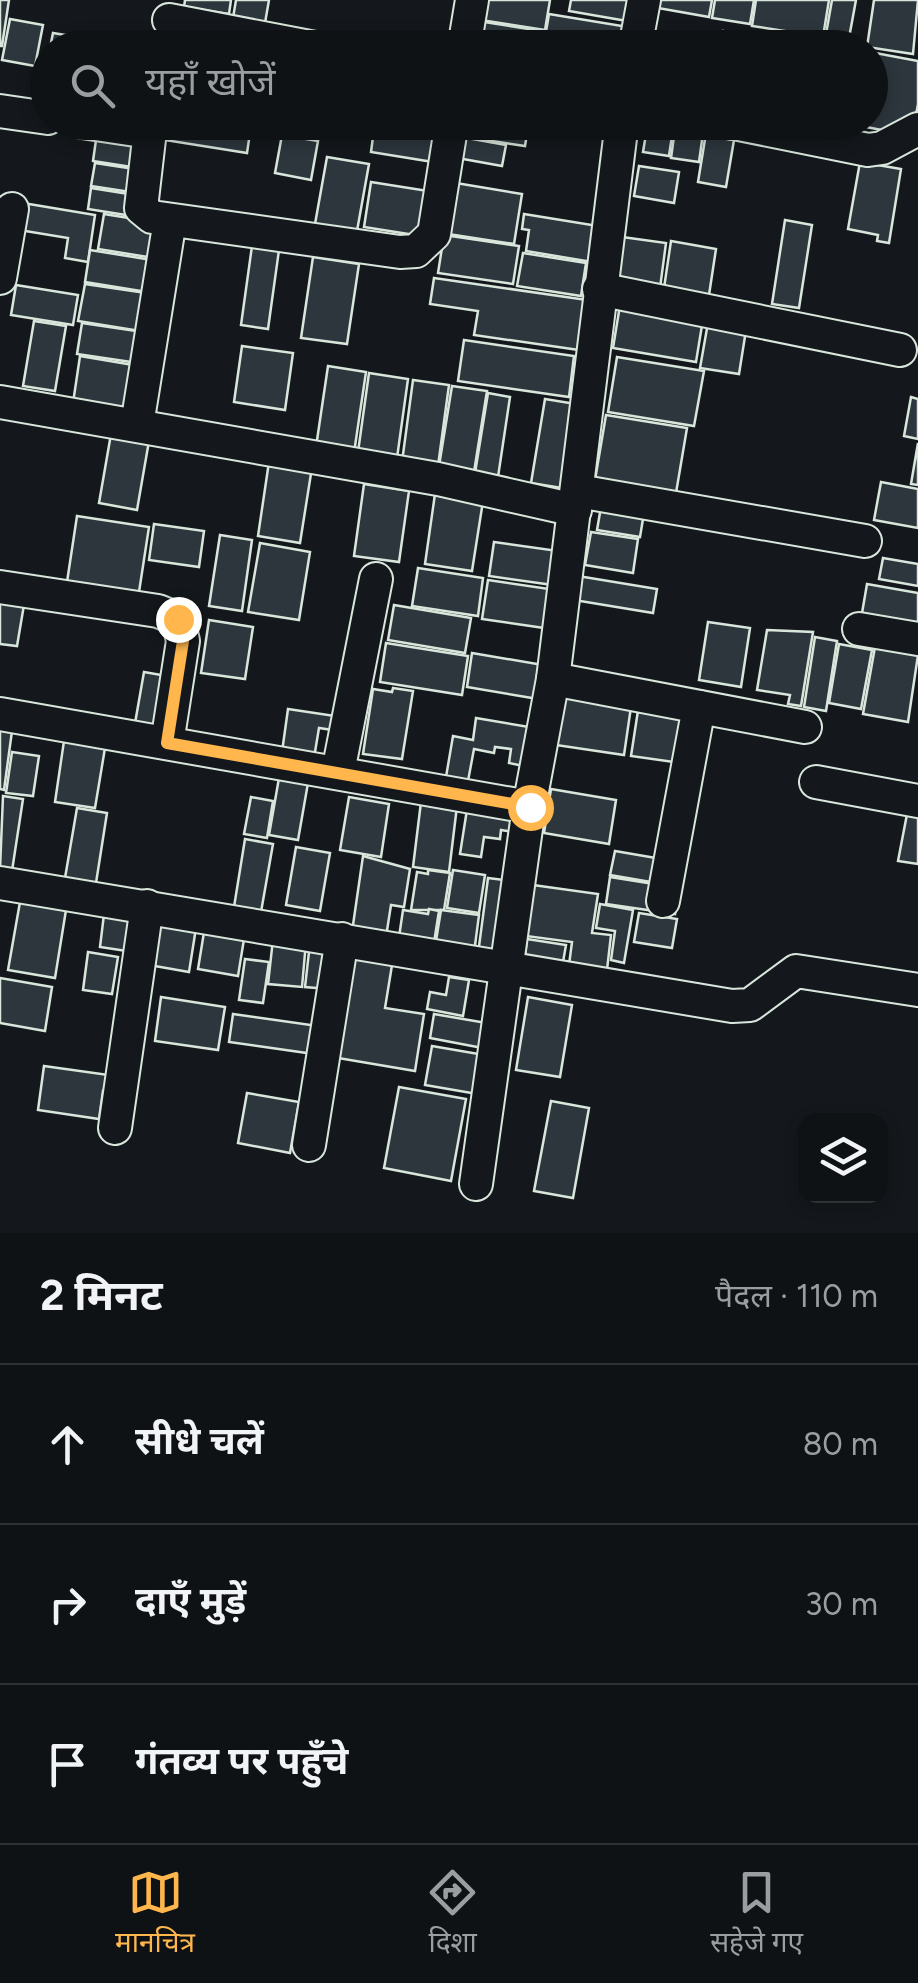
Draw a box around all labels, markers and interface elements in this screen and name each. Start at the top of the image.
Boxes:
search box [30,30,888,140]
icon: search [65,58,120,113]
text: यहाँ खोजें [145,59,276,105]
route end [156,597,202,643]
route start [508,785,554,831]
map controls [798,1113,888,1203]
button: layers [798,1113,888,1203]
text: 2 मिनट [40,1270,162,1321]
text: पैदल · 110 m [715,1277,878,1315]
icon: ahead [40,1417,95,1472]
text: सीधे चलें [135,1418,264,1464]
text: 80 m [803,1425,878,1463]
icon: right [40,1577,95,1632]
text: दाएँ मुड़ें [135,1578,246,1624]
text: 30 m [805,1585,878,1623]
icon: arrive [40,1737,95,1792]
text: गंतव्य पर पहुँचे [135,1738,348,1784]
tab: मानचित्र [115,1865,195,1963]
tab: दिशा [425,1865,480,1963]
tab: सहेजे गए [710,1865,803,1963]

